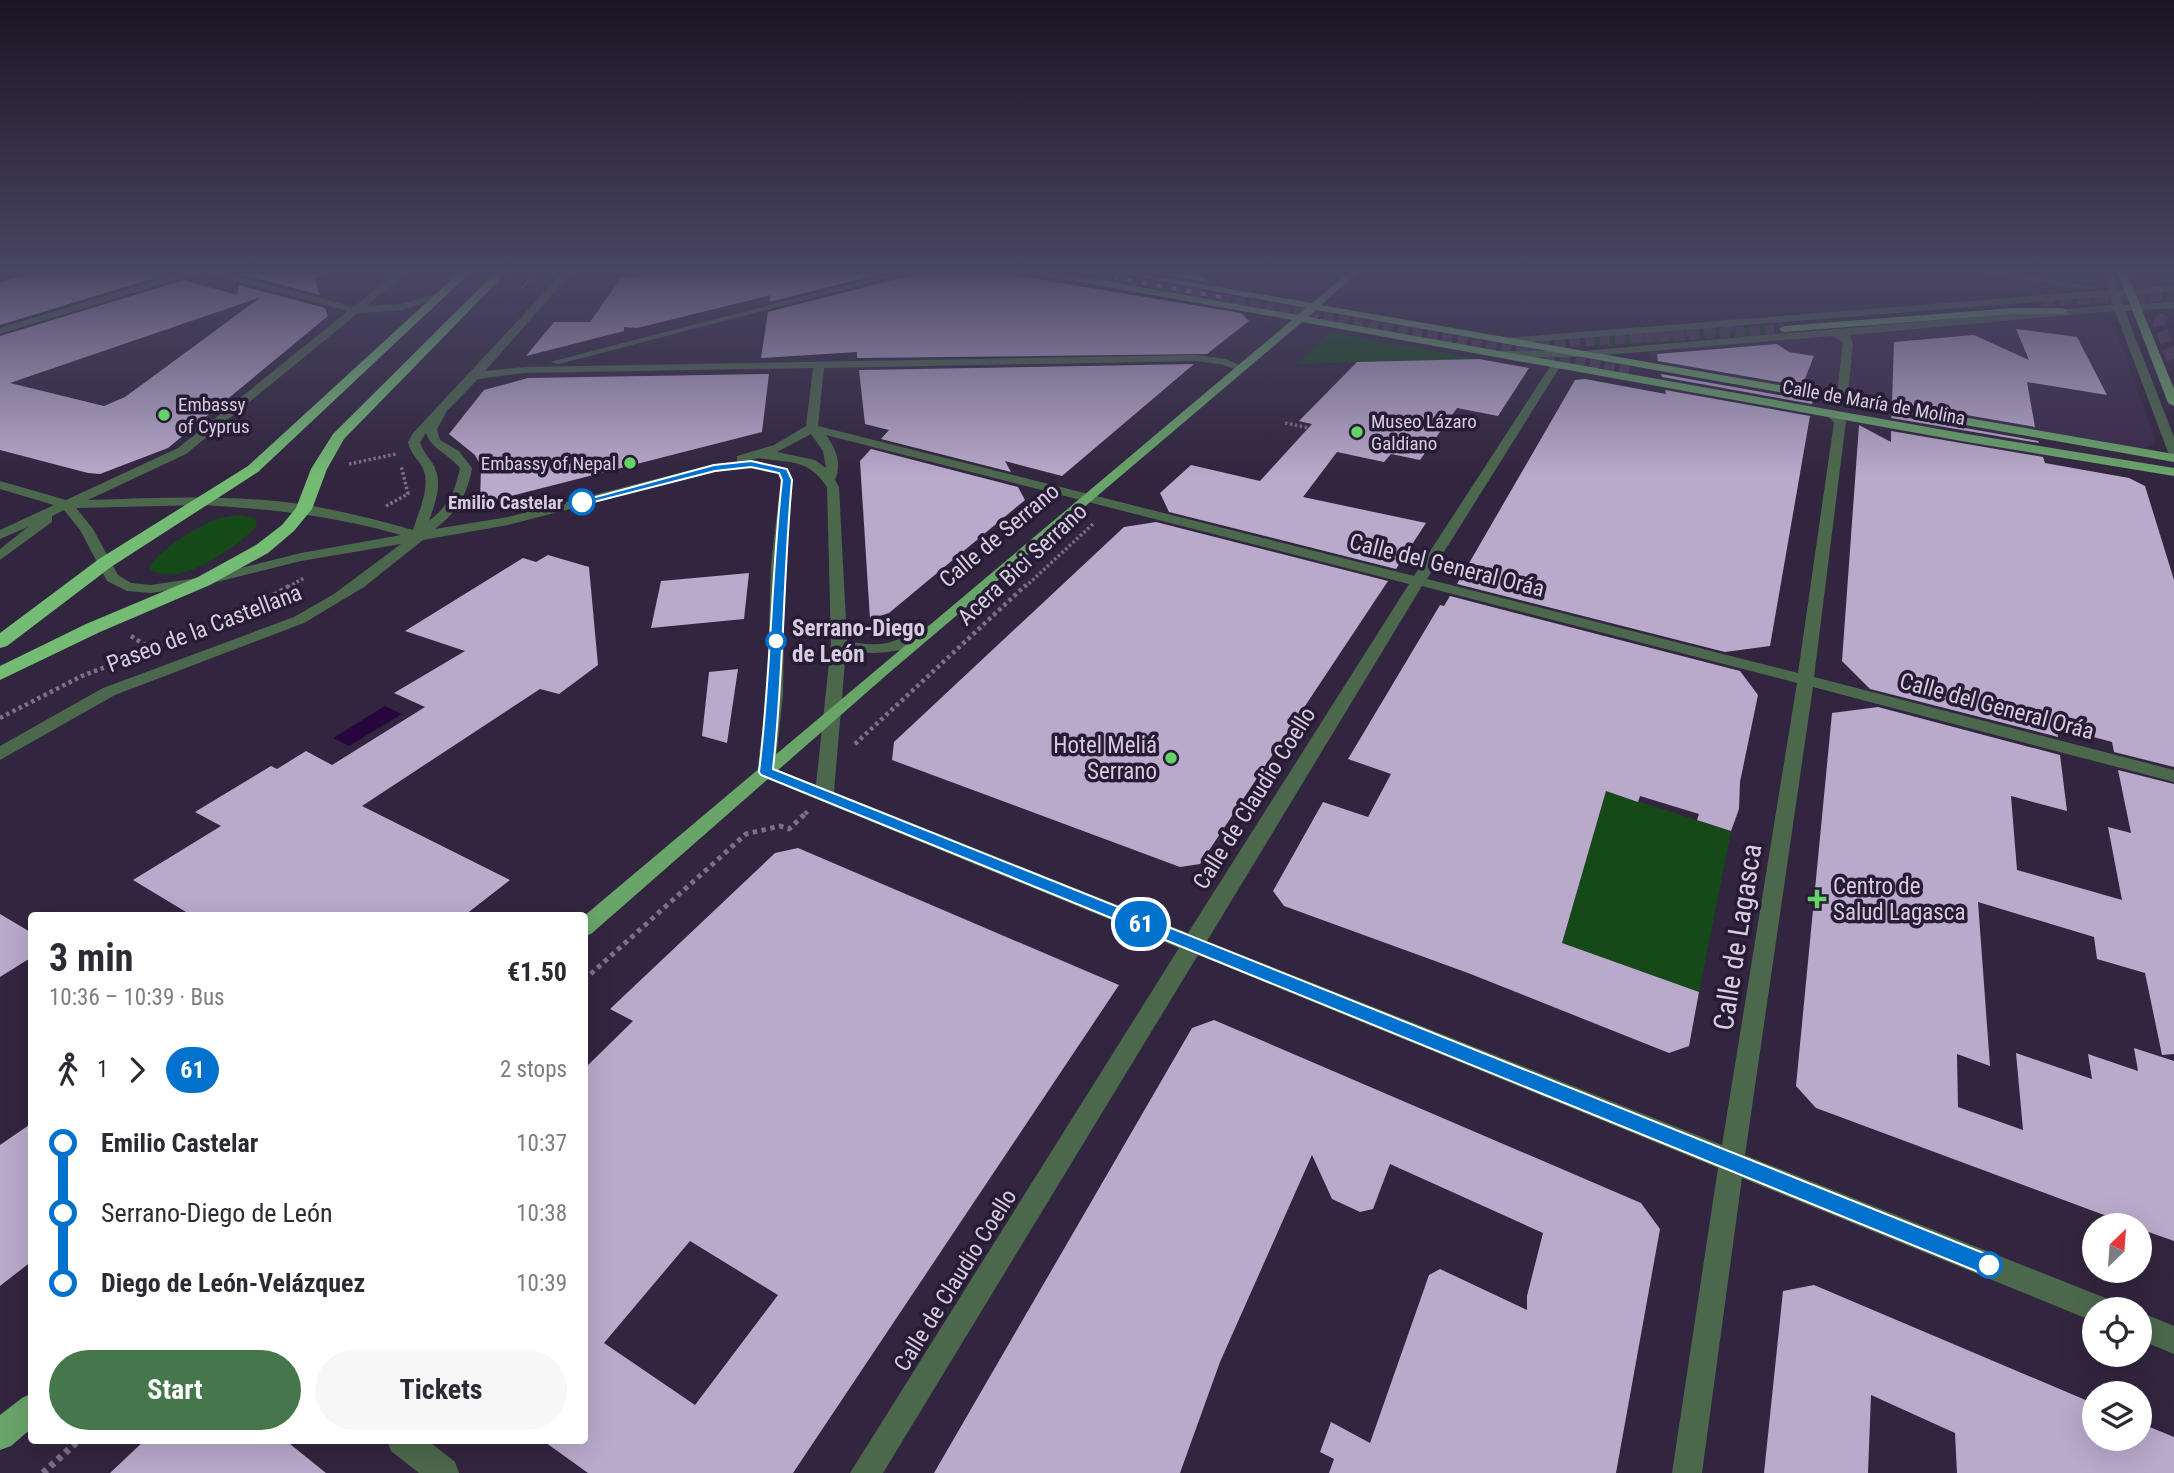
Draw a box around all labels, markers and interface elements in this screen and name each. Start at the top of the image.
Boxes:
street label: Calle de María de Molina [1781,375,1967,430]
place label: Embassy of Cyprus [178,393,250,438]
marker: Embassy of Cyprus [156,407,172,423]
place label: Museo Lázaro Galdiano [1371,410,1477,455]
marker: Museo Lázaro Galdiano [1349,424,1365,440]
place label: Embassy of Nepal [481,452,616,475]
marker: Embassy of Nepal [622,455,638,471]
street label: Calle de Serrano [934,477,1065,593]
marker: Emilio Castelar [569,489,595,515]
place label: Emilio Castelar [448,491,563,514]
street label: Acera Bici Serrano [952,498,1092,631]
street label: Calle del General Oráa [1346,528,1547,603]
street label: Paseo de la Castellana [103,579,305,678]
place label: Serrano-Diego de León [792,615,925,668]
marker: Serrano-Diego de León [766,631,786,651]
street label: Calle del General Oráa [1897,668,2097,745]
street label: Calle de Claudio Coello [1187,702,1321,894]
place label: Hotel Meliá Serrano [1053,732,1157,785]
marker: Hotel Meliá Serrano [1163,750,1179,766]
street label: Calle de Lagasca [1706,842,1769,1033]
place label: Centro de Salud Lagasca [1833,873,1965,926]
marker: Centro de Salud Lagasca [1807,889,1827,909]
line badge: 61 [1110,901,1172,947]
text: 61 [1129,910,1153,938]
text: 3 min [49,936,133,980]
text: €1.50 [507,957,567,987]
text: 10:36 – 10:39 · Bus [49,984,225,1011]
icon: walk [49,1051,87,1089]
icon: forward [118,1051,156,1089]
text: 1 [97,1056,108,1083]
text: 61 [180,1056,205,1084]
text: 2 stops [500,1056,567,1083]
text: Emilio Castelar [101,1128,258,1158]
text: 10:37 [516,1130,567,1157]
street label: Calle de Claudio Coello [888,1184,1022,1376]
text: Serrano-Diego de León [101,1198,333,1228]
text: 10:38 [516,1200,567,1227]
north arrow [2082,1213,2152,1283]
map controls [2082,1213,2152,1451]
unlabelled marker [1976,1252,2002,1278]
text: Diego de León-Velázquez [101,1268,365,1298]
text: 10:39 [516,1270,567,1297]
button: locate [2082,1297,2152,1367]
button: Start [49,1350,301,1430]
button: Tickets [315,1350,567,1430]
button: layers [2082,1381,2152,1451]

